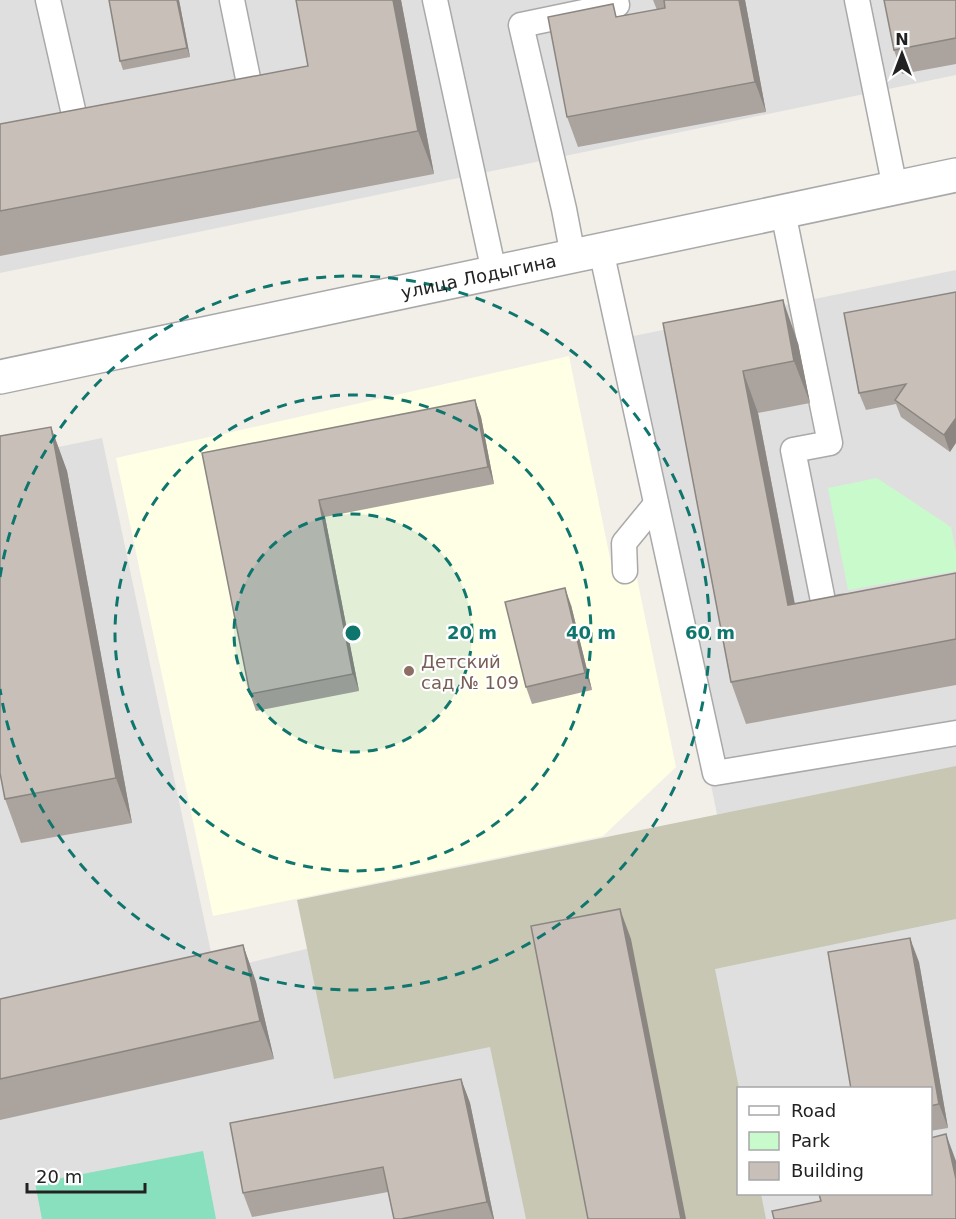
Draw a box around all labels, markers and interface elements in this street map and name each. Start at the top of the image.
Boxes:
north arrow [872,24,932,84]
text: N [895,30,909,49]
street label: улица Лодыгина [399,249,558,303]
text: 20 m [447,622,497,643]
text: 40 m [566,622,616,643]
text: 60 m [685,622,735,643]
centre of rings [343,623,363,643]
place label: Детский сад № 109 [421,651,519,693]
marker: Детский сад № 109 [402,664,416,678]
legend [737,1087,932,1195]
text: Road [791,1100,836,1121]
text: Park [791,1130,830,1151]
scale bar [27,1156,146,1194]
text: Building [791,1160,864,1181]
text: 20 m [36,1166,82,1187]

